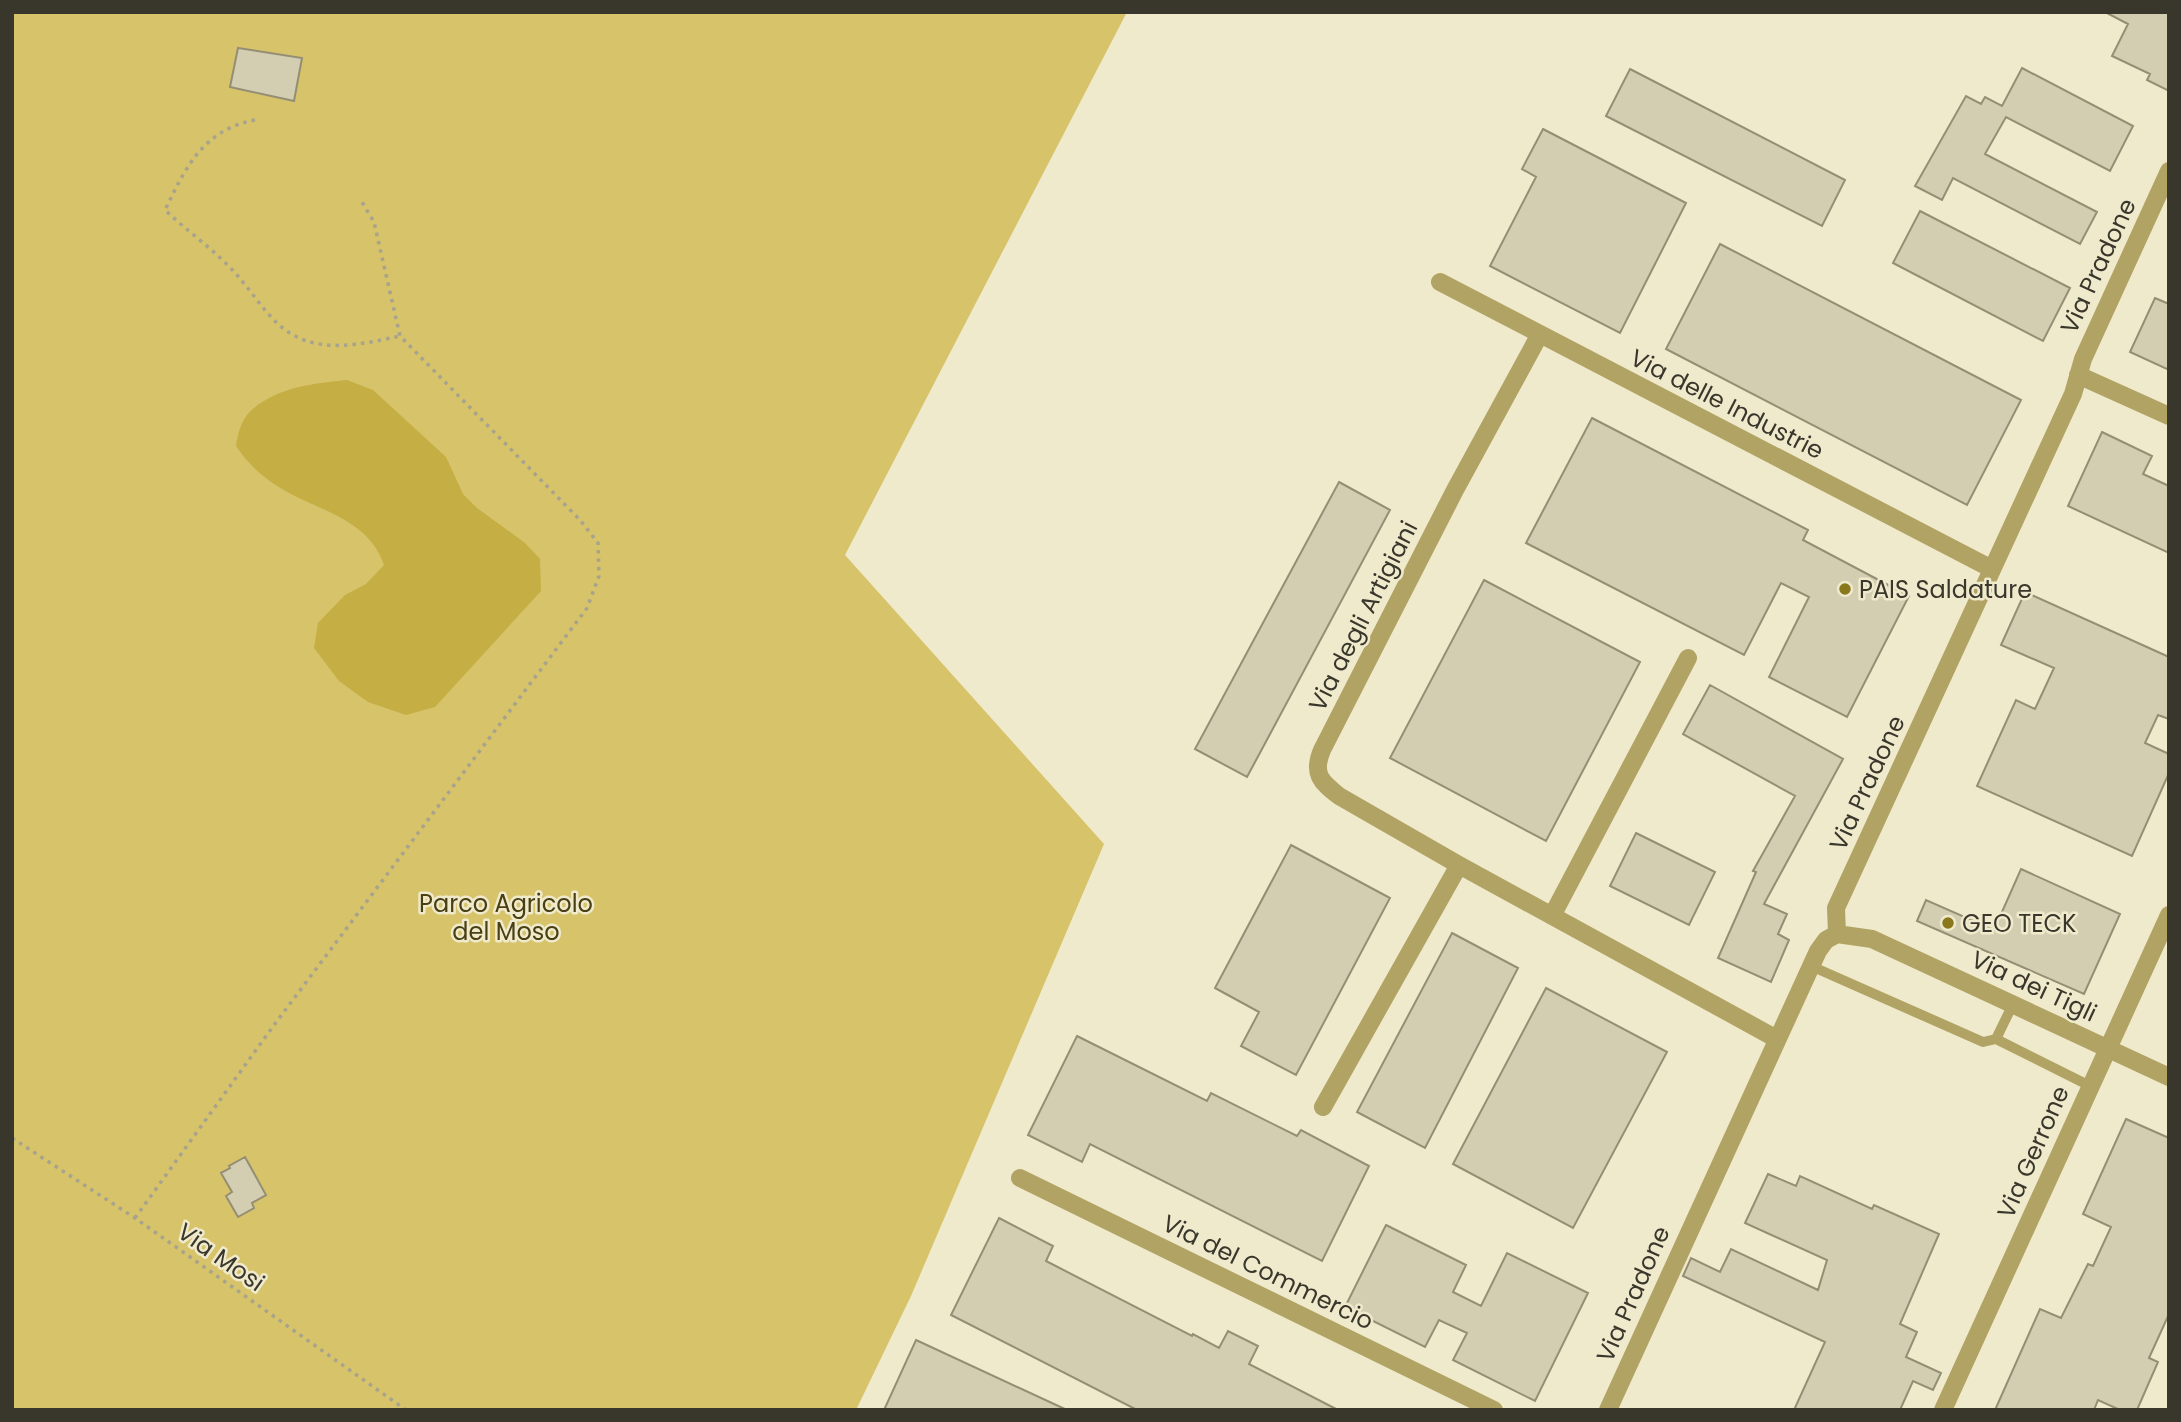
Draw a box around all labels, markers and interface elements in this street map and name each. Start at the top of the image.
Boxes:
street label: Via Pradone [2052,193,2144,339]
street label: Via delle Industrie [1625,341,1829,467]
street label: Via degli Artigiani [1301,515,1425,717]
place label: PAIS Saldature [1859,573,2032,606]
marker: PAIS Saldature [1837,581,1853,597]
street label: Via Pradone [1821,710,1913,856]
park label: Parco Agricolo del Moso [419,887,593,948]
place label: GEO TECK [1962,907,2076,940]
marker: GEO TECK [1940,915,1956,931]
street label: Via dei Tigli [1966,942,2102,1030]
street label: Via Gerrone [1989,1081,2077,1223]
street label: Via del Commercio [1157,1207,1379,1337]
street label: Via Mosi [171,1215,271,1299]
street label: Via Pradone [1588,1221,1678,1367]

